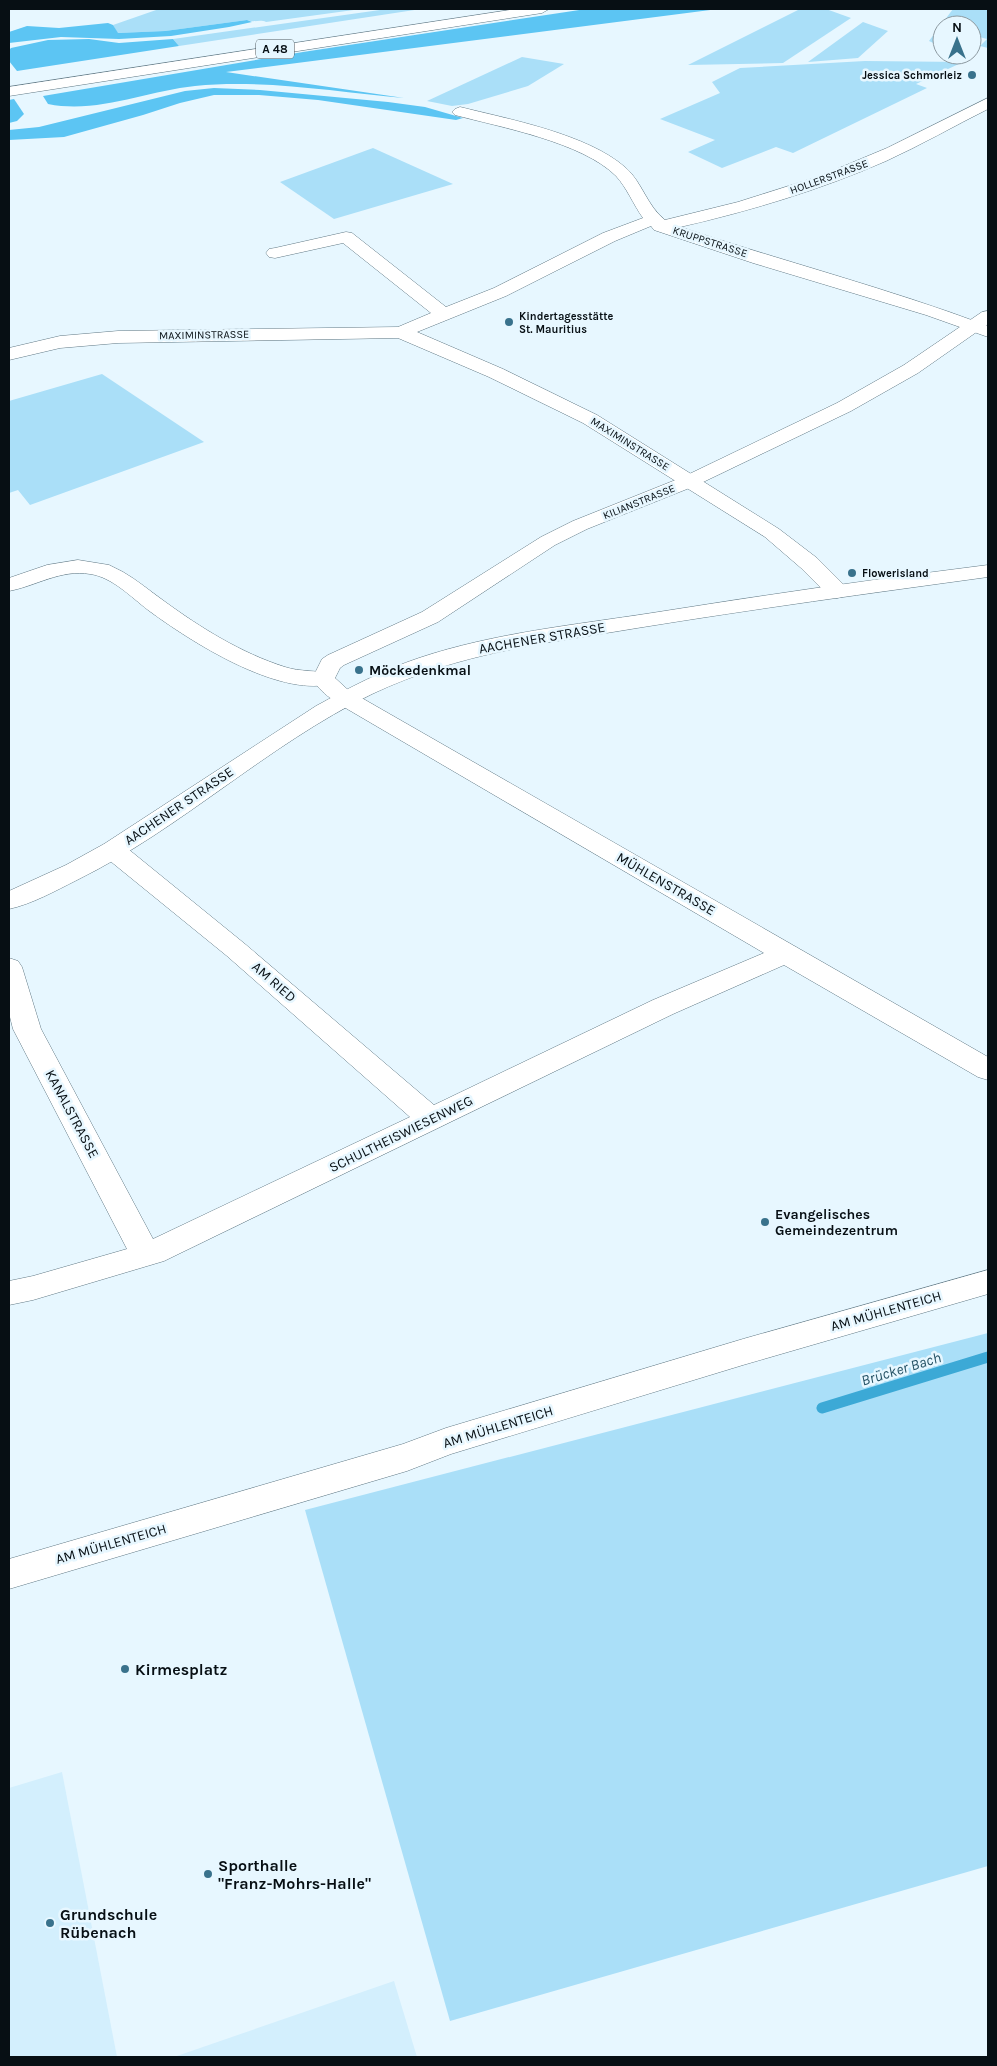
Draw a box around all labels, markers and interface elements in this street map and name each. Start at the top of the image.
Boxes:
north arrow [932,15,982,65]
text: N [952,19,962,36]
road number: A 48 [256,40,294,59]
place label: Jessica Schmorleiz [862,69,962,82]
marker: Jessica Schmorleiz [966,69,978,81]
street label: HOLLERSTRASSE [788,157,870,197]
street label: KRUPPSTRASSE [671,224,749,260]
place label: Kindertagesstätte St. Mauritius [519,310,614,336]
marker: Kindertagesstätte St. Mauritius [503,316,515,328]
street label: MAXIMINSTRASSE [159,328,249,342]
street label: MAXIMINSTRASSE [588,415,672,473]
street label: KILIANSTRASSE [601,482,677,522]
marker: Flowerisland [846,567,858,579]
place label: Flowerisland [862,567,929,580]
street label: AACHENER STRASSE [477,619,607,657]
place label: Möckedenkmal [369,662,471,679]
marker: Möckedenkmal [353,664,365,676]
street label: AACHENER STRASSE [121,763,237,849]
street label: MÜHLENSTRASSE [614,849,718,919]
street label: AM RIED [248,958,300,1006]
street label: KANALSTRASSE [42,1067,102,1161]
street label: SCHULTHEISWIESENWEG [326,1092,476,1176]
place label: Evangelisches Gemeindezentrum [775,1206,898,1239]
marker: Evangelisches Gemeindezentrum [759,1216,771,1228]
street label: AM MÜHLENTEICH [829,1287,943,1335]
water label: Brücker Bach [859,1348,943,1390]
street label: AM MÜHLENTEICH [441,1402,555,1452]
street label: AM MÜHLENTEICH [54,1520,168,1568]
place label: Kirmesplatz [135,1660,227,1679]
marker: Kirmesplatz [119,1663,131,1675]
place label: Sporthalle "Franz-Mohrs-Halle" [218,1856,371,1893]
marker: Sporthalle "Franz-Mohrs-Halle" [202,1868,214,1880]
place label: Grundschule Rübenach [60,1905,157,1942]
marker: Grundschule Rübenach [44,1917,56,1929]

